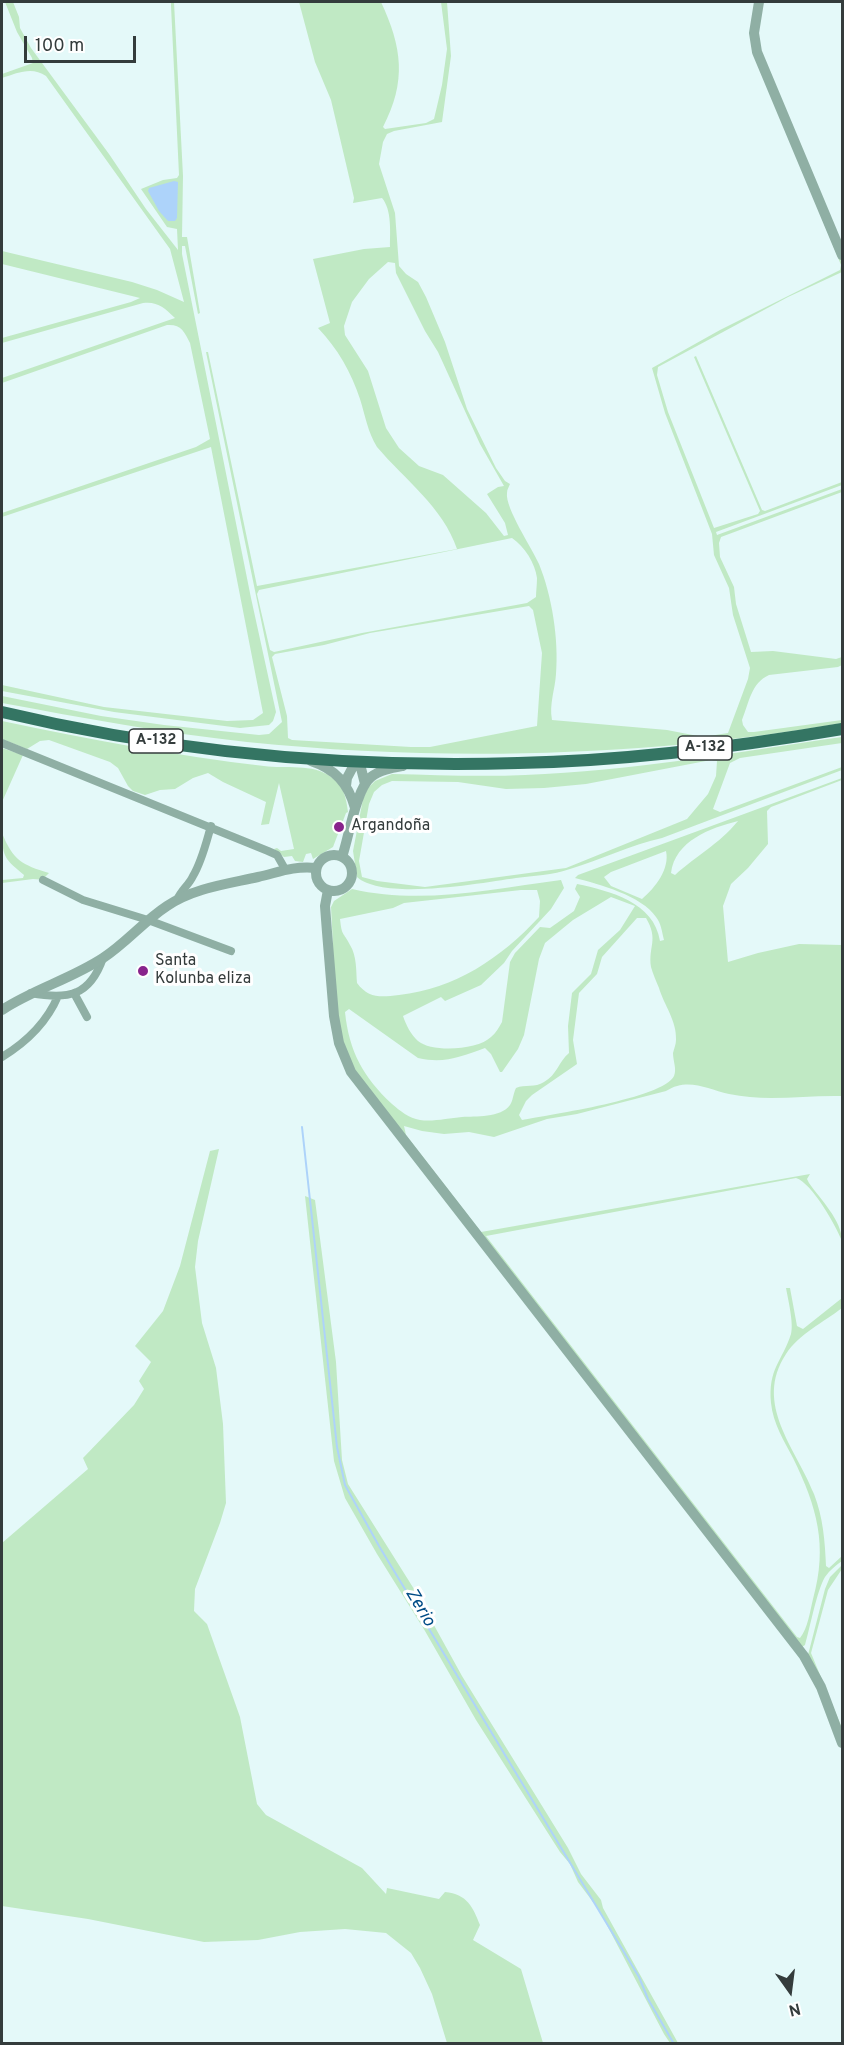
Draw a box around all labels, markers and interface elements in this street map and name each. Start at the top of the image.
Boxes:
scale bar [27,24,140,62]
text: 100 m [35,35,84,58]
road number: A-132 [129,729,183,753]
road number: A-132 [678,736,732,760]
place label: Argandoña [351,817,430,837]
marker: Argandoña [332,820,346,834]
place label: Santa Kolunba eliza [155,952,251,990]
marker: Santa Kolunba eliza [136,964,150,978]
water label: Zerio [399,1585,439,1631]
north arrow [760,1961,820,2021]
text: N [786,1997,802,2020]

